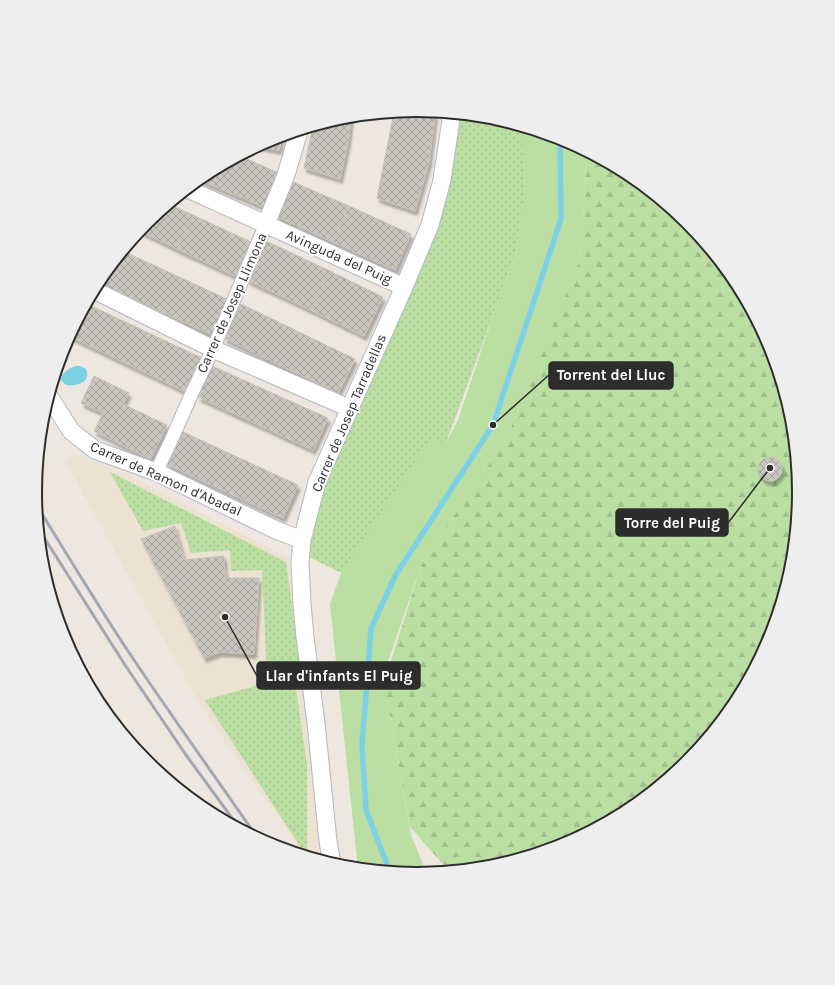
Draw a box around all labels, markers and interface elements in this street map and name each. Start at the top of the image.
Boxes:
street label: Avinguda del Puig [283,226,395,288]
street label: Carrer de Josep Llimona [193,230,271,376]
street label: Carrer de Josep Tarradellas [308,331,390,495]
callout: Torrent del Lluc [549,362,673,389]
text: Torrent del Lluc [557,366,665,384]
street label: Carrer de Ramon d'Abadal [88,438,244,520]
callout: Torre del Puig [616,509,728,536]
text: Torre del Puig [624,514,720,532]
callout: Llar d'infants El Puig [257,662,420,689]
text: Llar d'infants El Puig [266,667,413,685]

